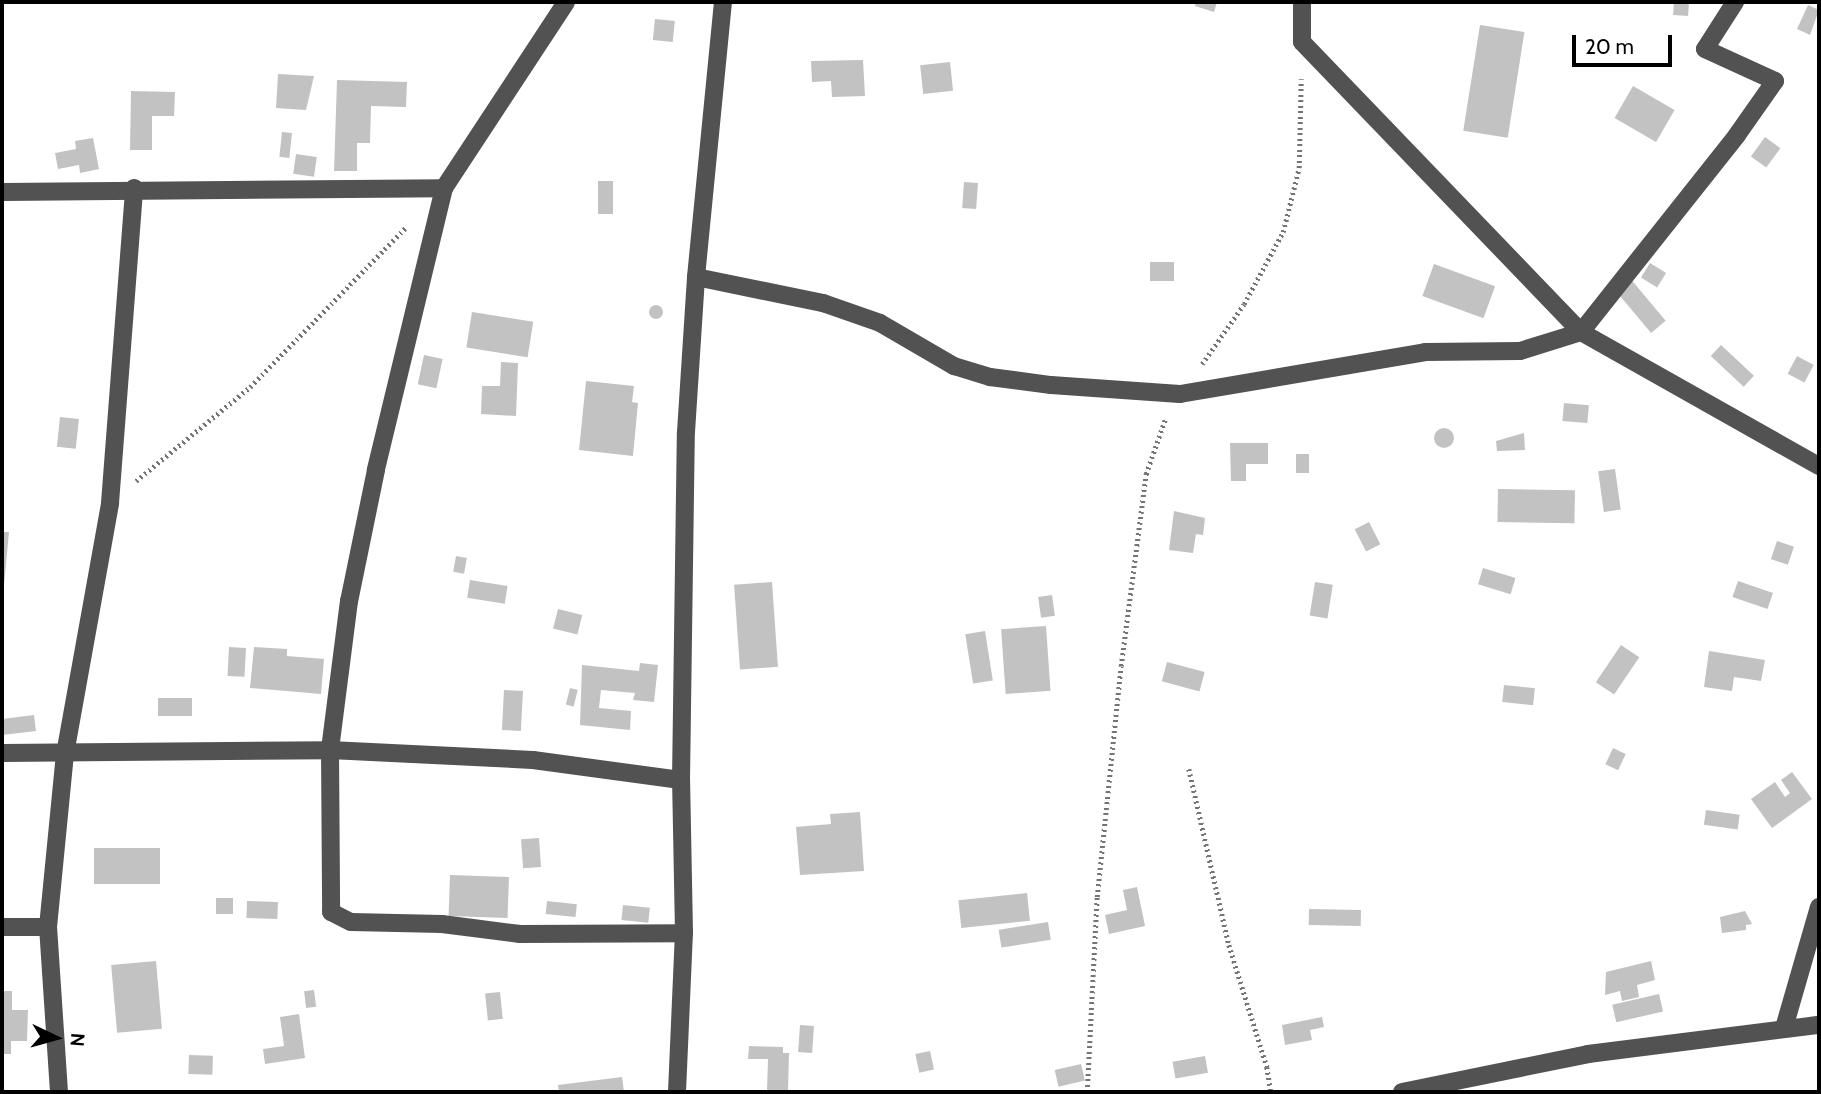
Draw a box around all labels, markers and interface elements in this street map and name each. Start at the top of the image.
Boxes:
scale bar [1576,21,1676,65]
text: 20 m [1585,34,1634,59]
north arrow [21,1003,91,1073]
text: N [65,1032,89,1048]

